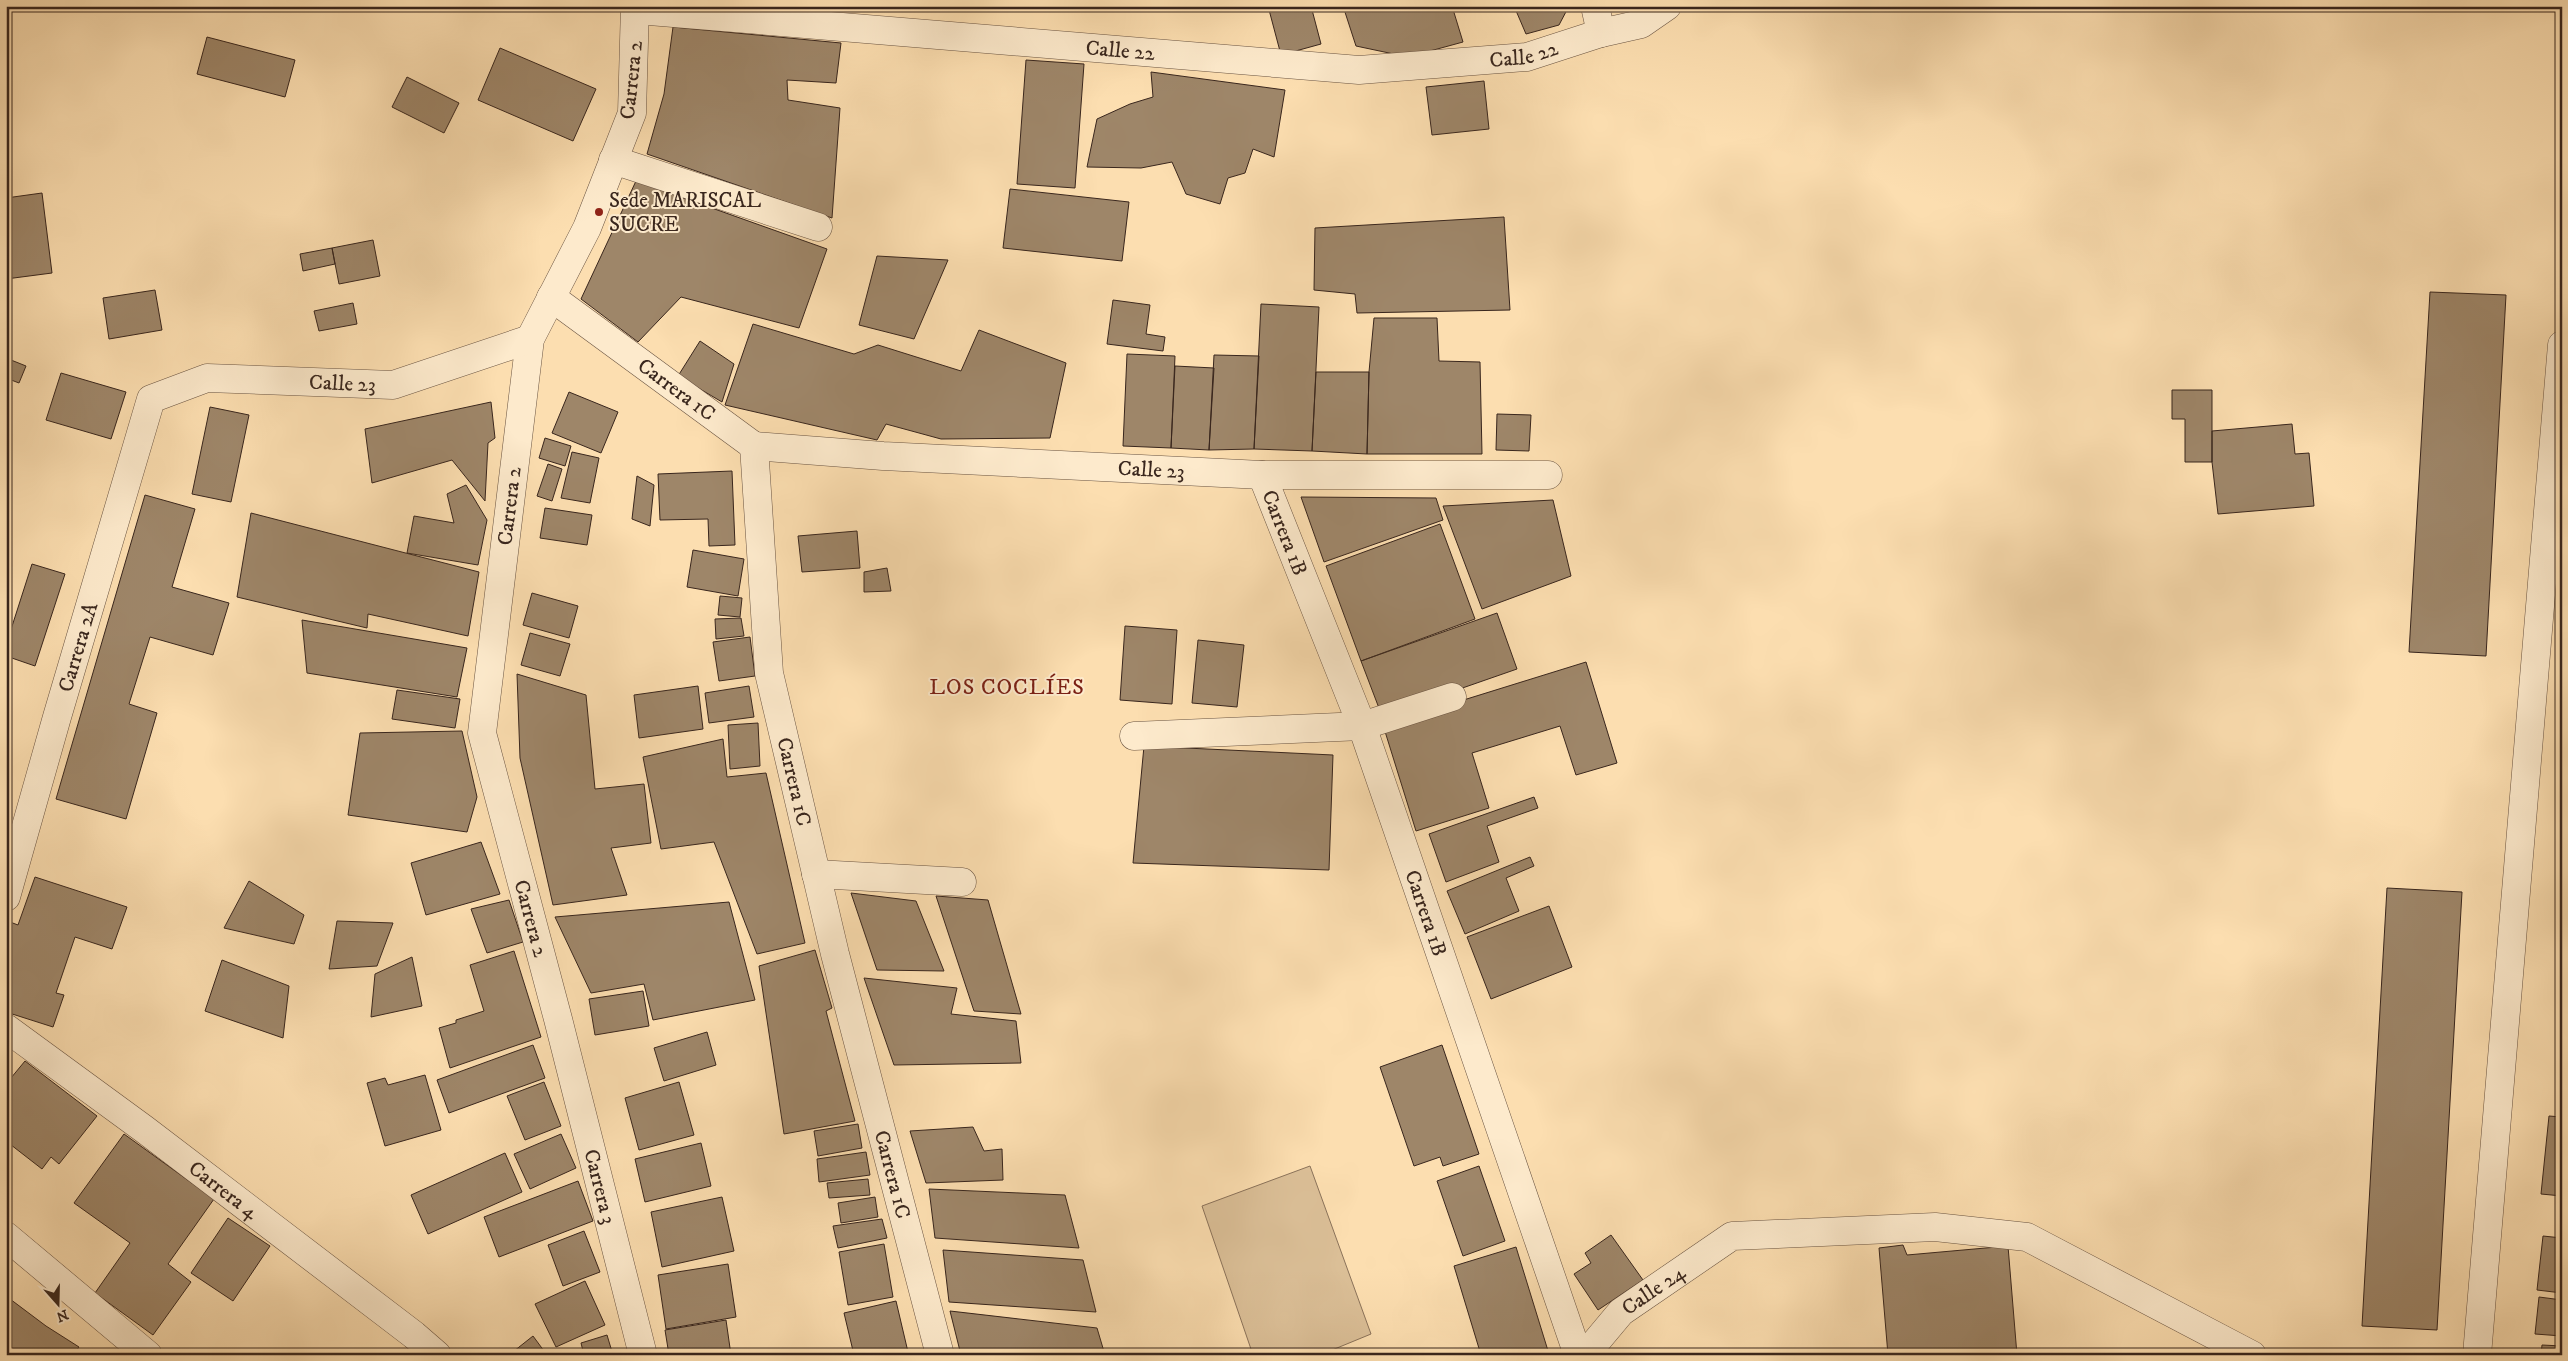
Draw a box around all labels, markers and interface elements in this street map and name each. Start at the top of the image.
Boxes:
street label: Calle 22 [1085,35,1157,67]
street label: Calle 22 [1489,36,1562,74]
street label: Carrera 2 [615,39,649,121]
place label: Sede MARISCAL SUCRE [609,188,761,238]
marker: Sede MARISCAL SUCRE [593,206,605,218]
street label: Carrera 1C [632,353,720,427]
street label: Calle 23 [308,370,376,398]
street label: Calle 23 [1117,456,1185,485]
street label: Carrera 2 [492,465,528,547]
street label: Carrera 1B [1255,487,1313,579]
street label: Carrera 2A [53,599,104,695]
district label: LOS COCLÍES [929,673,1085,701]
street label: Carrera 1C [771,735,816,829]
street label: Carrera 1B [1398,867,1452,960]
street label: Carrera 2 [508,877,553,961]
street label: Carrera 1C [868,1128,916,1222]
street label: Carrera 3 [577,1147,621,1227]
street label: Carrera 4 [183,1156,264,1226]
street label: Calle 24 [1617,1260,1691,1322]
north arrow [32,1278,82,1328]
text: N [53,1305,71,1326]

